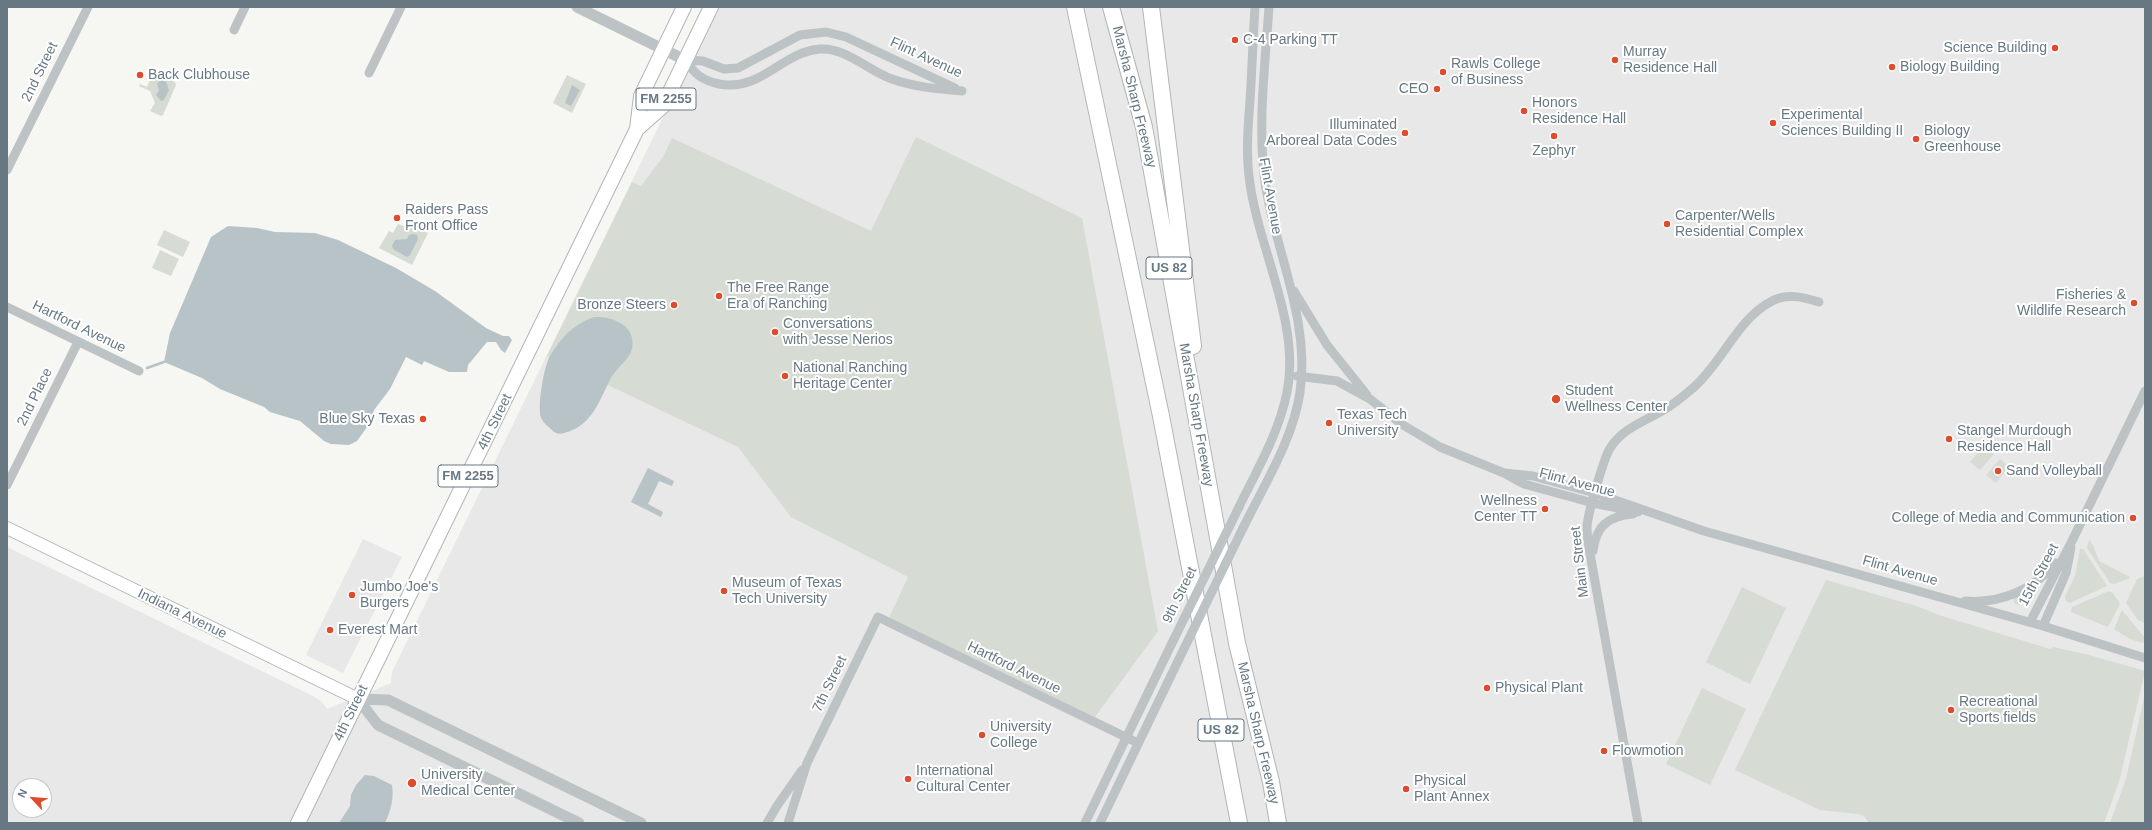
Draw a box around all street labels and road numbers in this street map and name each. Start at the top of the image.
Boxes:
street label: Marsha Sharp Freeway [1108,24,1160,170]
street label: Flint Avenue [887,34,965,82]
street label: 2nd Street [18,39,62,105]
road number: FM 2255 [636,88,696,110]
street label: Flint Avenue [1255,156,1285,236]
road number: US 82 [1146,257,1192,279]
street label: Hartford Avenue [30,297,128,357]
street label: Marsha Sharp Freeway [1175,342,1217,488]
street label: 2nd Place [14,365,56,429]
street label: 4th Street [474,391,516,453]
road number: FM 2255 [438,465,498,487]
street label: Flint Avenue [1537,465,1617,501]
street label: Main Street [1567,525,1593,599]
street label: 15th Street [2016,541,2062,609]
street label: Flint Avenue [1860,552,1940,590]
street label: 9th Street [1159,564,1201,626]
street label: Indiana Avenue [135,585,229,643]
street label: Hartford Avenue [965,638,1063,698]
street label: 7th Street [809,653,851,715]
street label: Marsha Sharp Freeway [1233,660,1283,806]
street label: 4th Street [330,682,372,744]
road number: US 82 [1198,719,1244,741]

